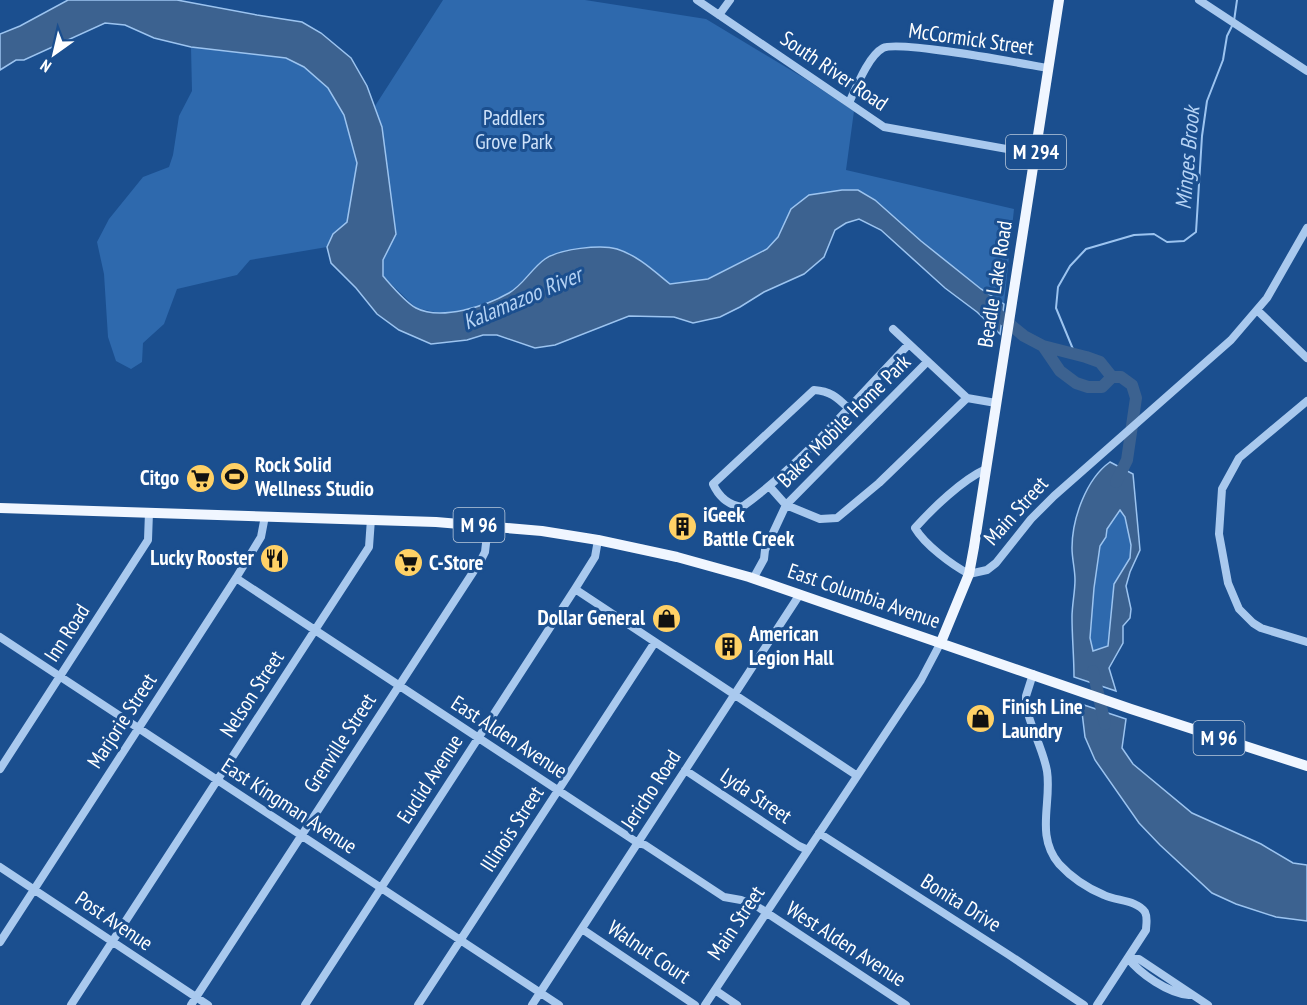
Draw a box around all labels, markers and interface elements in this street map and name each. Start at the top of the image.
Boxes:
street label: McCormick Street [907,16,1036,61]
north arrow [24,24,84,84]
street label: South River Road [775,25,893,116]
text: N [36,56,55,77]
water label: Minges Brook [1169,103,1206,211]
park label: Paddlers Grove Park [475,104,553,155]
road number: M 294 [1006,135,1066,169]
street label: Beadle Lake Road [971,219,1018,349]
water label: Kalamazoo River [458,259,588,336]
street label: Baker Mobile Home Park [771,348,916,493]
place label: Rock Solid Wellness Studio [254,451,374,502]
sports icon: Rock Solid Wellness Studio [218,461,250,493]
supermarket icon: Citgo [184,462,216,494]
place label: Citgo [140,464,179,491]
street label: Main Street [978,470,1054,551]
place label: iGeek Battle Creek [703,501,795,552]
road number: M 96 [454,508,504,542]
building icon: iGeek Battle Creek [666,511,698,543]
restaurant icon: Lucky Rooster [259,542,291,574]
place label: Lucky Rooster [150,544,255,571]
supermarket icon: C-Store [392,547,424,579]
place label: C-Store [429,549,484,576]
street label: East Columbia Avenue [784,557,944,634]
street label: Inn Road [38,599,95,667]
shop icon: Dollar General [650,602,682,634]
place label: Dollar General [537,604,646,631]
place label: American Legion Hall [748,620,834,671]
building icon: American Legion Hall [712,630,744,662]
street label: Nelson Street [214,645,290,742]
street label: Marjorie Street [81,668,162,773]
street label: Grenville Street [297,688,382,797]
street label: East Alden Avenue [446,689,572,784]
place label: Finish Line Laundry [1002,693,1083,744]
shop icon: Finish Line Laundry [965,703,997,735]
road number: M 96 [1194,721,1244,755]
street label: Euclid Avenue [391,729,468,828]
street label: Jericho Road [614,745,686,836]
street label: East Kingman Avenue [216,752,362,859]
street label: Lyda Street [715,762,797,829]
street label: Illinois Street [474,780,549,877]
street label: Bonita Drive [916,867,1006,938]
street label: Main Street [701,880,770,965]
street label: Post Avenue [70,885,158,956]
street label: West Alden Avenue [781,895,911,992]
street label: Walnut Court [603,914,696,989]

